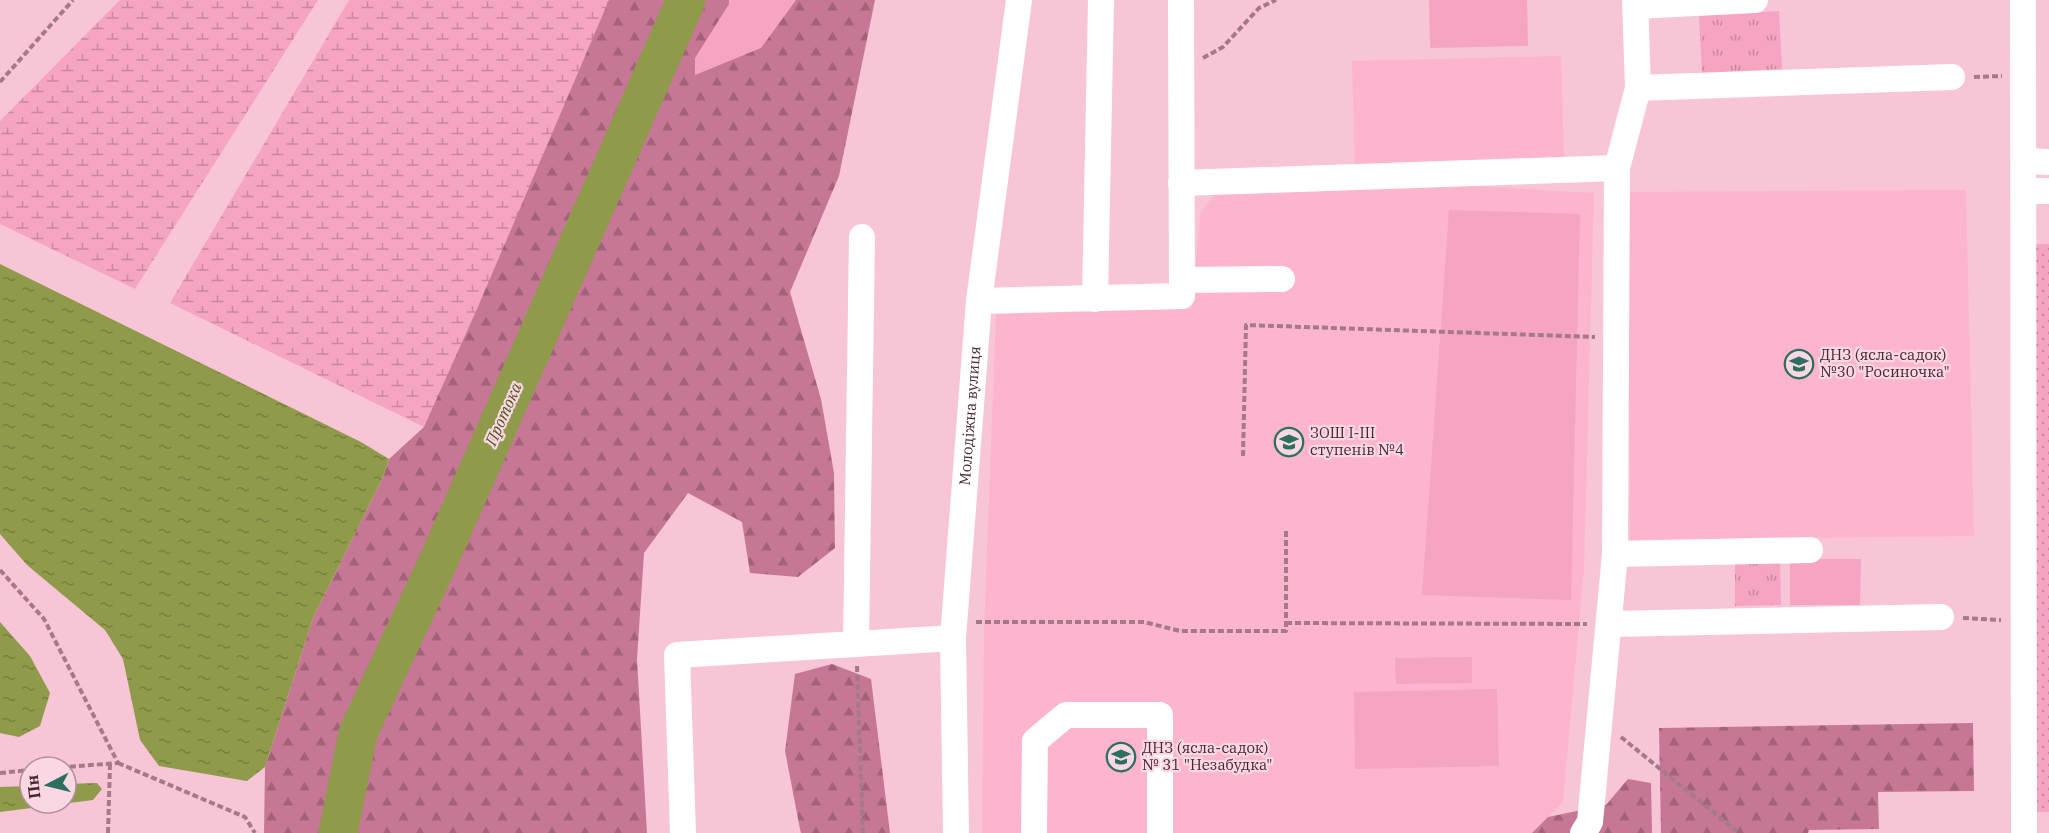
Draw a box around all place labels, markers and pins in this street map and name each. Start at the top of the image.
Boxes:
place label: ДНЗ (ясла-садок) №30 "Росиночка" [1820,345,1950,381]
school or university icon: ДНЗ (ясла-садок) №30 "Росиночка" [1783,348,1815,380]
place label: ЗОШ І-ІІІ ступенів №4 [1310,423,1404,459]
school or university icon: ЗОШ І-ІІІ ступенів №4 [1273,426,1305,458]
place label: ДНЗ (ясла-садок) № 31 "Незабудка" [1142,738,1273,774]
school or university icon: ДНЗ (ясла-садок) № 31 "Незабудка" [1105,741,1137,773]

